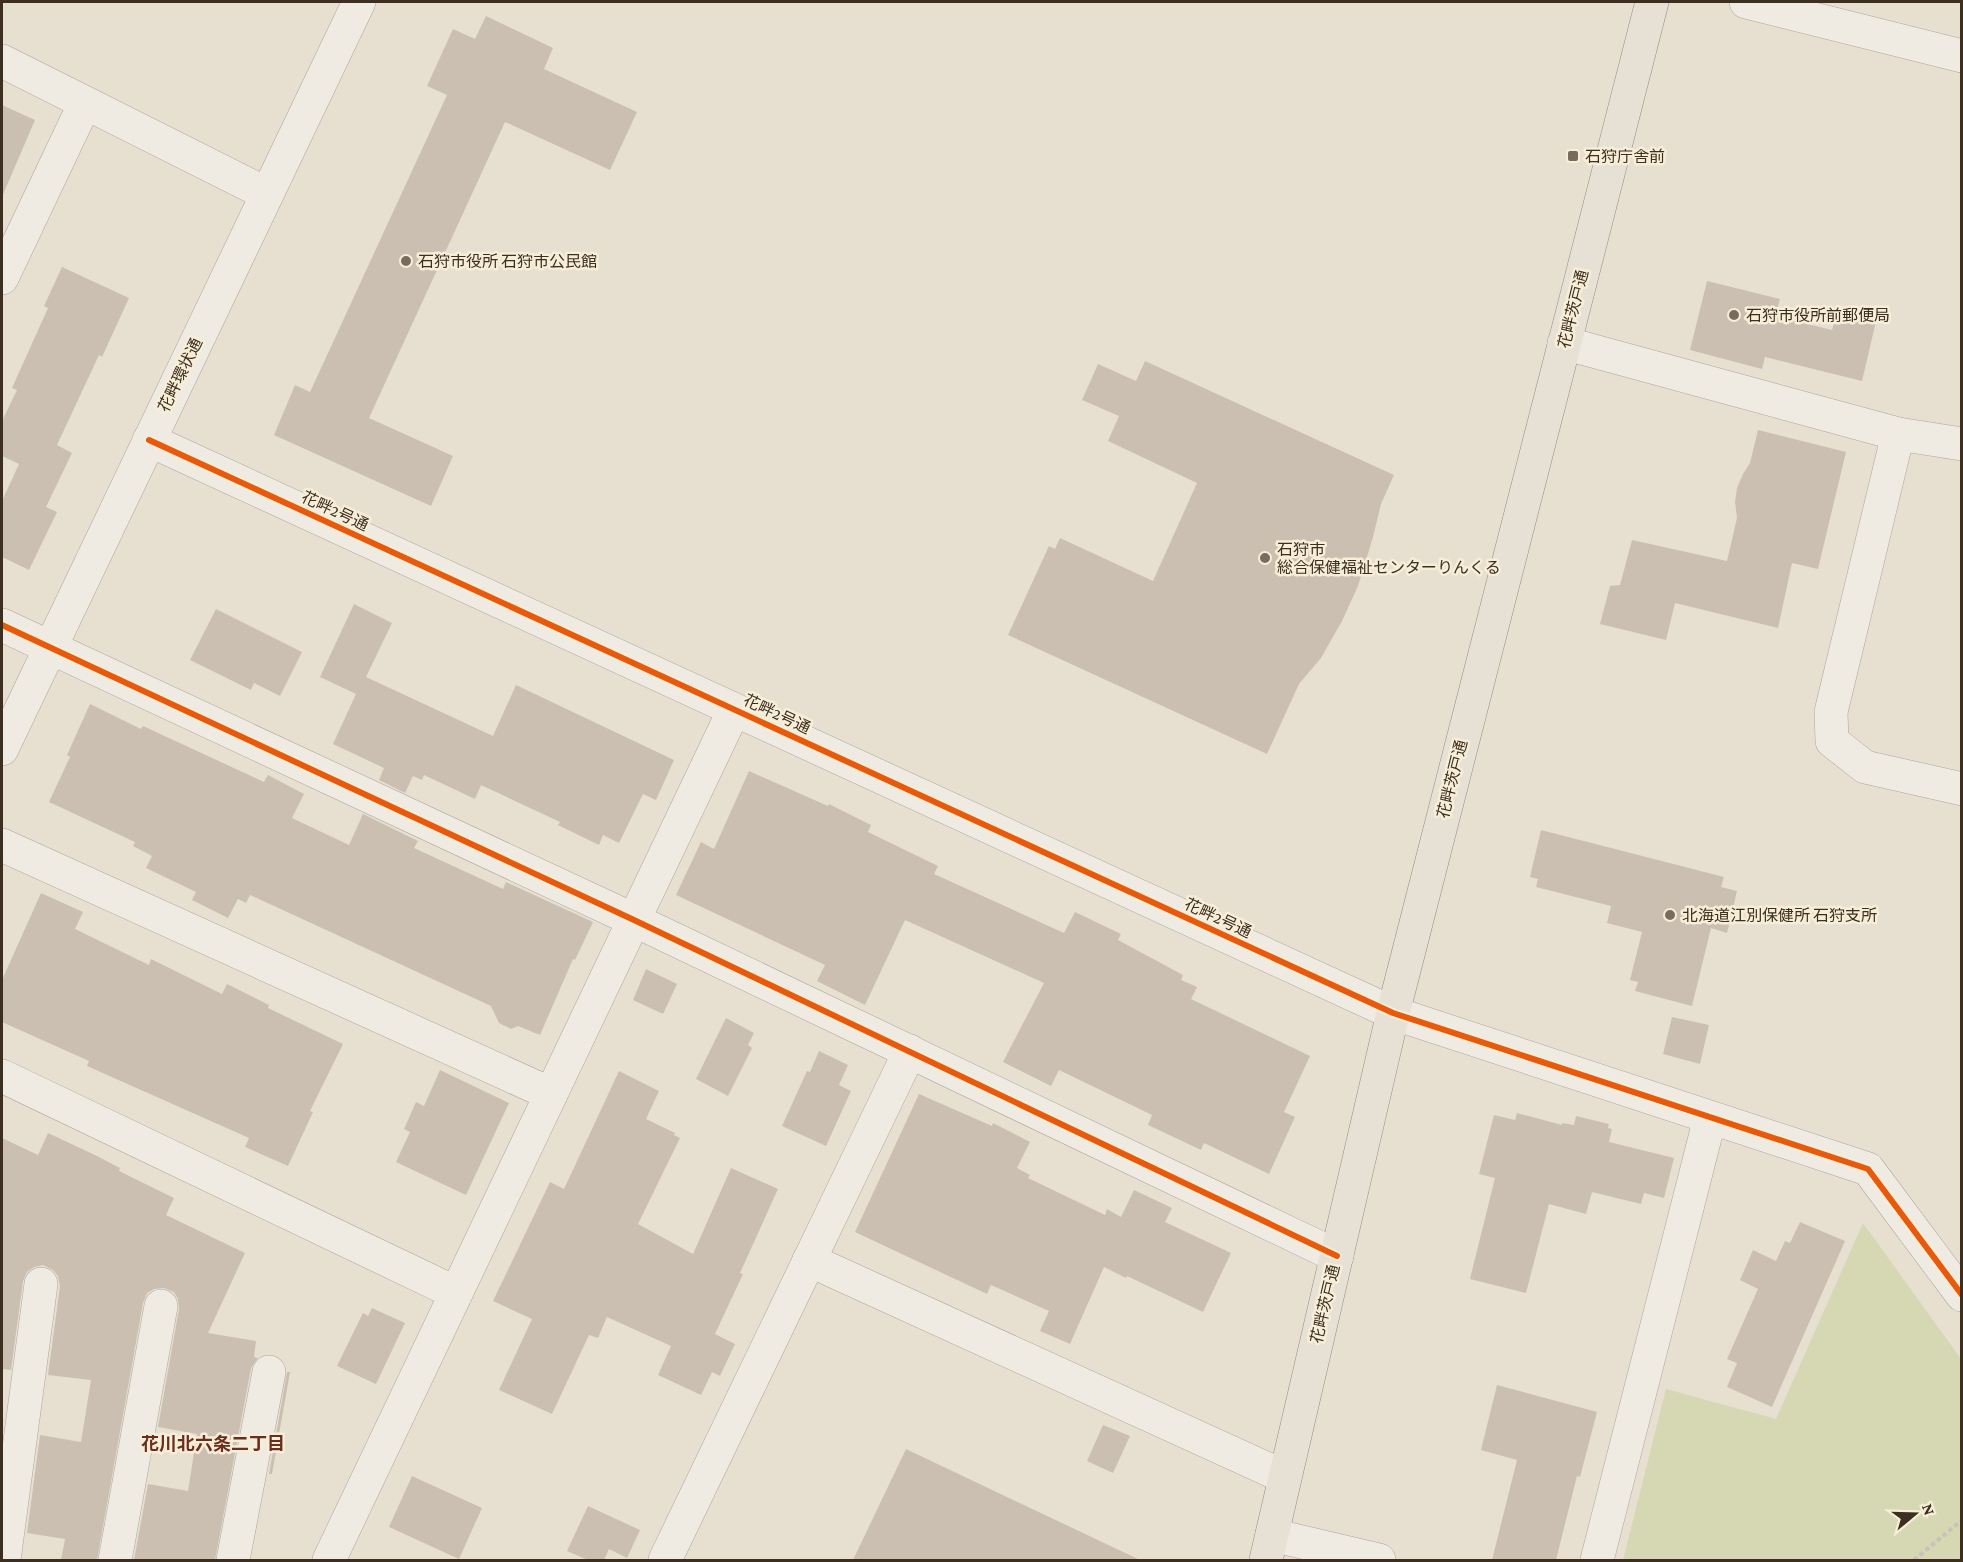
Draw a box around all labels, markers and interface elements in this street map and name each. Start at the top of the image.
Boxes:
place label: 石狩庁舎前 [1585,148,1665,165]
marker: 石狩庁舎前 [1566,149,1580,163]
place label: 石狩市役所 石狩市公民館 [418,253,597,270]
marker: 石狩市役所 石狩市公民館 [399,254,413,268]
street label: 花畔茨戸通 [1555,268,1591,350]
place label: 石狩市役所前郵便局 [1746,307,1890,324]
marker: 石狩市役所前郵便局 [1727,308,1741,322]
street label: 花畔環状通 [155,335,205,415]
street label: 花畔2号通 [299,488,371,534]
place label: 石狩市 総合保健福祉センターりんくる [1277,541,1501,576]
marker: 石狩市 総合保健福祉センターりんくる [1258,551,1272,565]
street label: 花畔2号通 [741,691,813,737]
street label: 花畔茨戸通 [1434,738,1470,820]
street label: 花畔2号通 [1182,895,1254,941]
place label: 北海道江別保健所 石狩支所 [1682,907,1877,924]
marker: 北海道江別保健所 石狩支所 [1663,908,1677,922]
street label: 花畔茨戸通 [1308,1263,1342,1345]
district label: 花川北六条二丁目 [141,1434,285,1454]
north arrow [1885,1484,1945,1544]
text: N [1919,1501,1939,1517]

